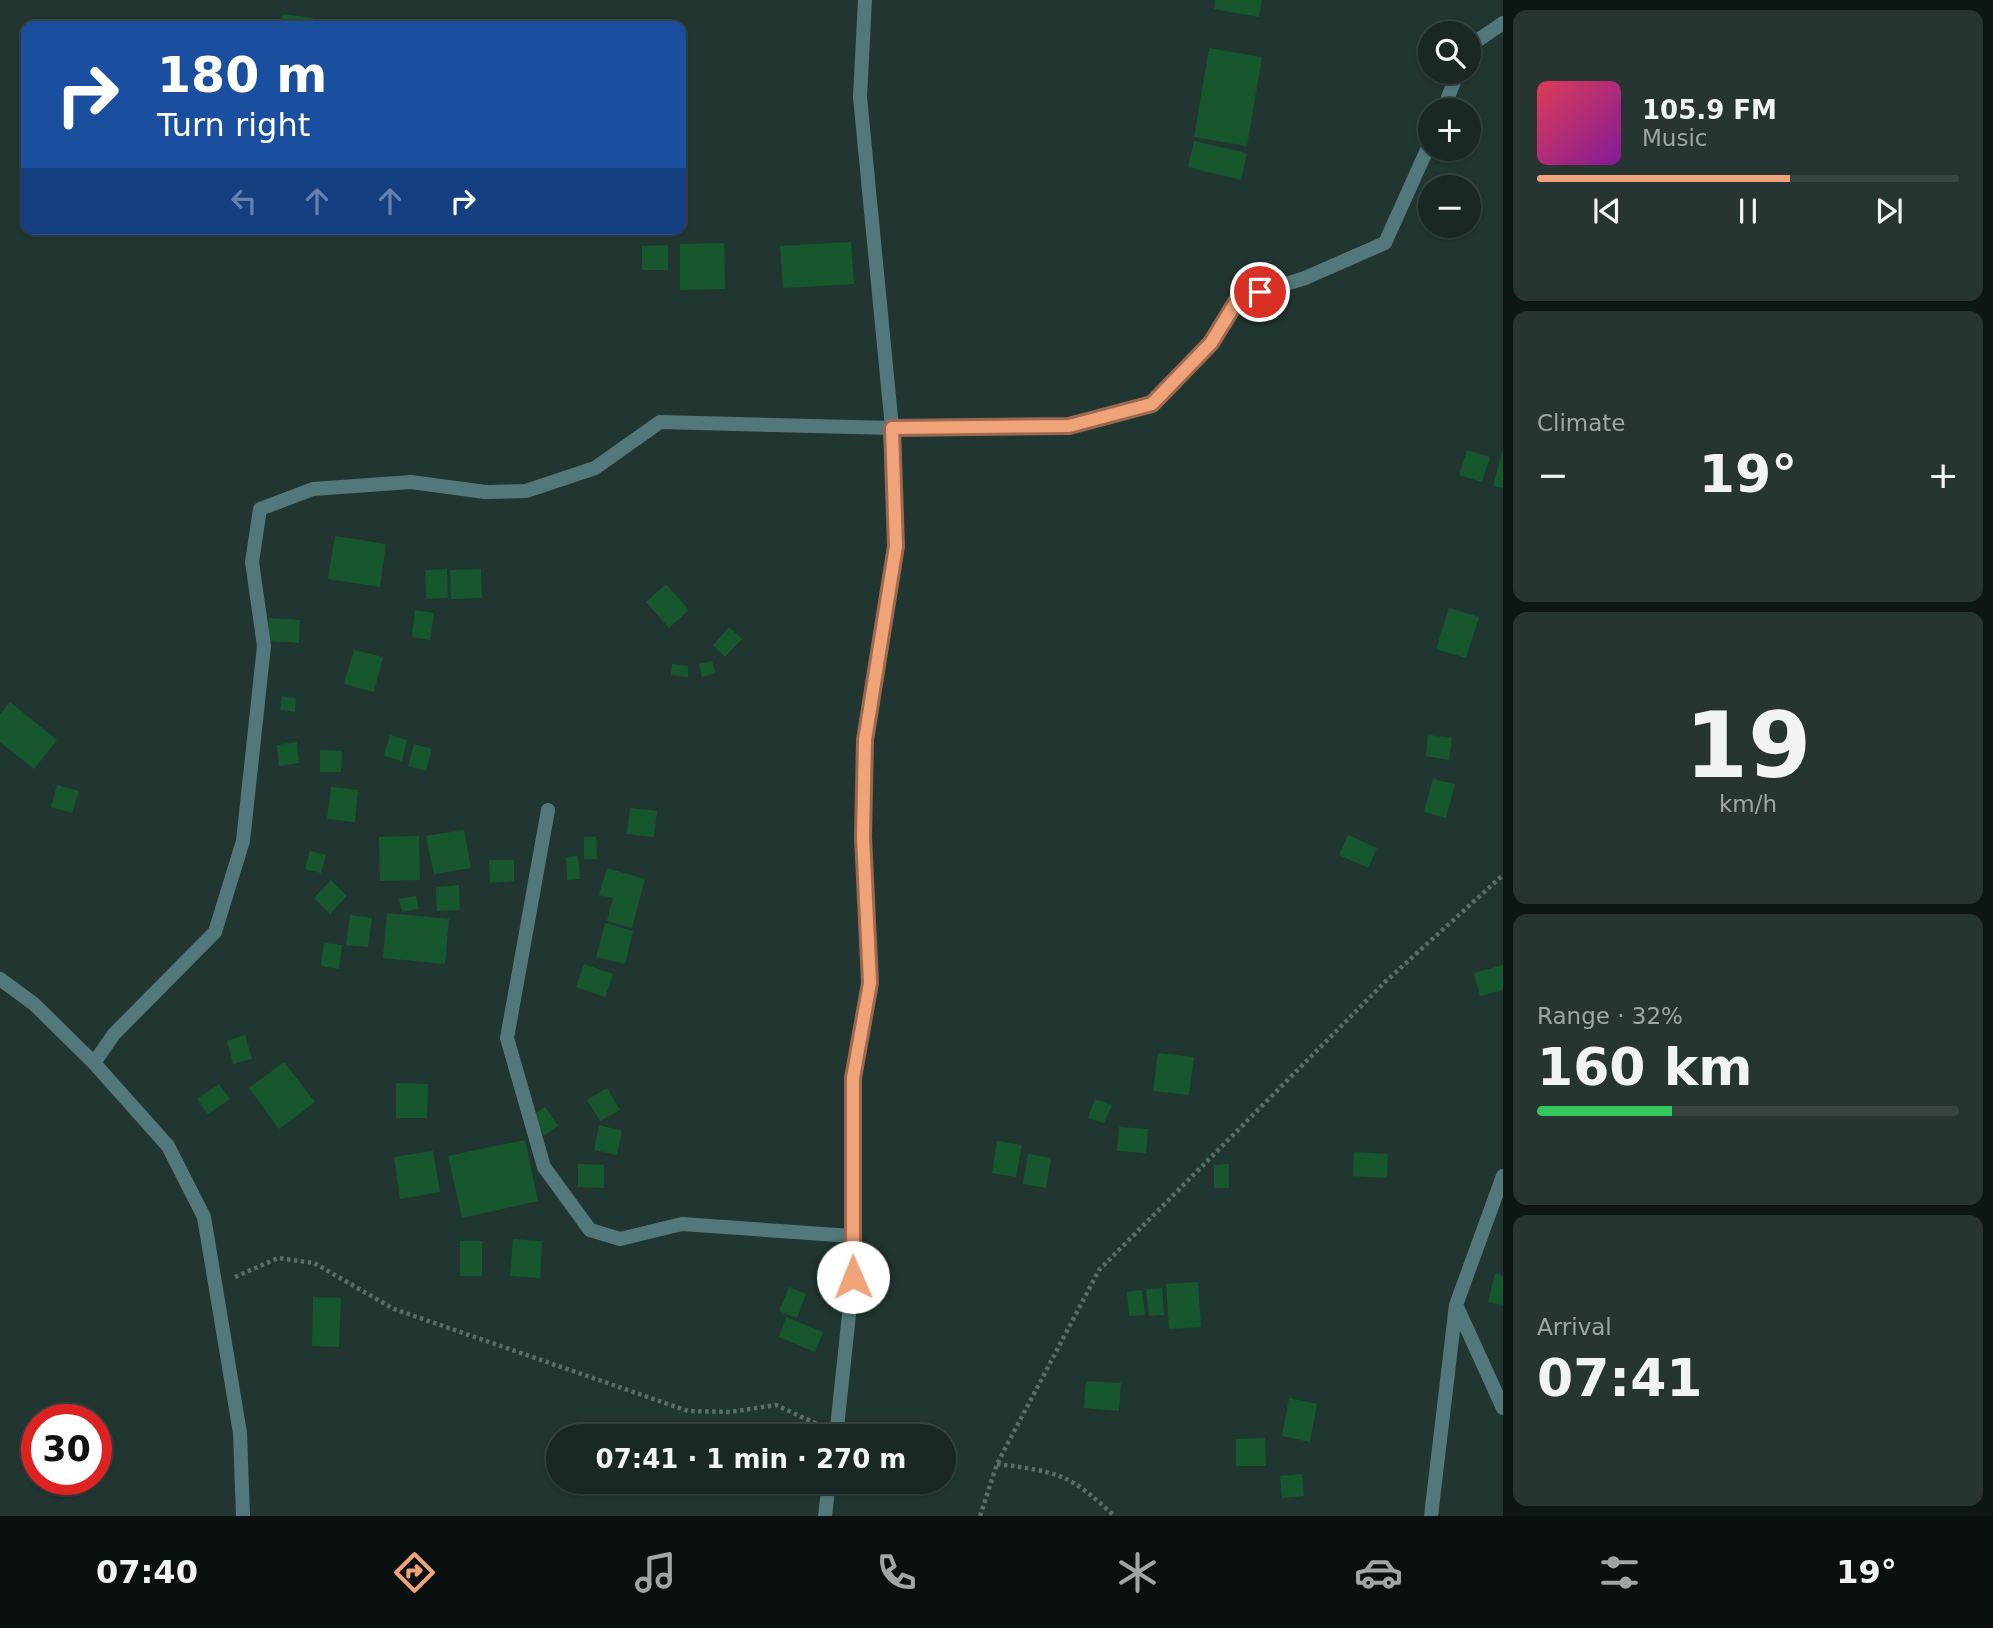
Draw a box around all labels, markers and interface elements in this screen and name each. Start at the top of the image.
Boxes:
map controls [1418,21,1481,238]
button: search [1418,21,1481,84]
text: 180 m [157,47,327,104]
icon: right [42,49,133,140]
text: 105.9 FM [1642,95,1777,125]
button: + [1418,98,1481,161]
text: Turn right [157,106,310,144]
text: Music [1642,125,1707,151]
button: − [1418,175,1481,238]
icon: left [225,182,263,220]
icon: ahead [298,182,336,220]
icon: ahead [371,182,409,220]
icon: right [444,182,482,220]
icon: previous [1588,192,1626,230]
icon: pause [1729,192,1767,230]
icon: next [1870,192,1908,230]
pin [1230,262,1290,322]
icon: arrive [1241,273,1279,311]
text: Climate [1537,410,1626,436]
text: 19° [1699,444,1797,504]
text: − [1537,453,1569,497]
text: + [1927,453,1959,497]
text: 19 [1685,693,1811,798]
text: km/h [1719,791,1777,817]
text: Range · 32% [1537,1003,1683,1029]
text: 160 km [1537,1037,1752,1097]
position arrow [816,1240,890,1314]
text: Arrival [1537,1314,1612,1340]
text: 07:41 [1537,1348,1703,1408]
speed limit sign: 30 [21,1404,112,1495]
text: 07:41 · 1 min · 270 m [596,1444,906,1474]
icon: directions [390,1548,439,1597]
icon: music [631,1548,680,1597]
icon: phone [872,1548,921,1597]
icon: climate [1113,1548,1162,1597]
icon: car [1354,1548,1403,1597]
icon: filters [1595,1548,1644,1597]
text: 07:40 [96,1553,198,1591]
text: 19° [1836,1553,1897,1591]

